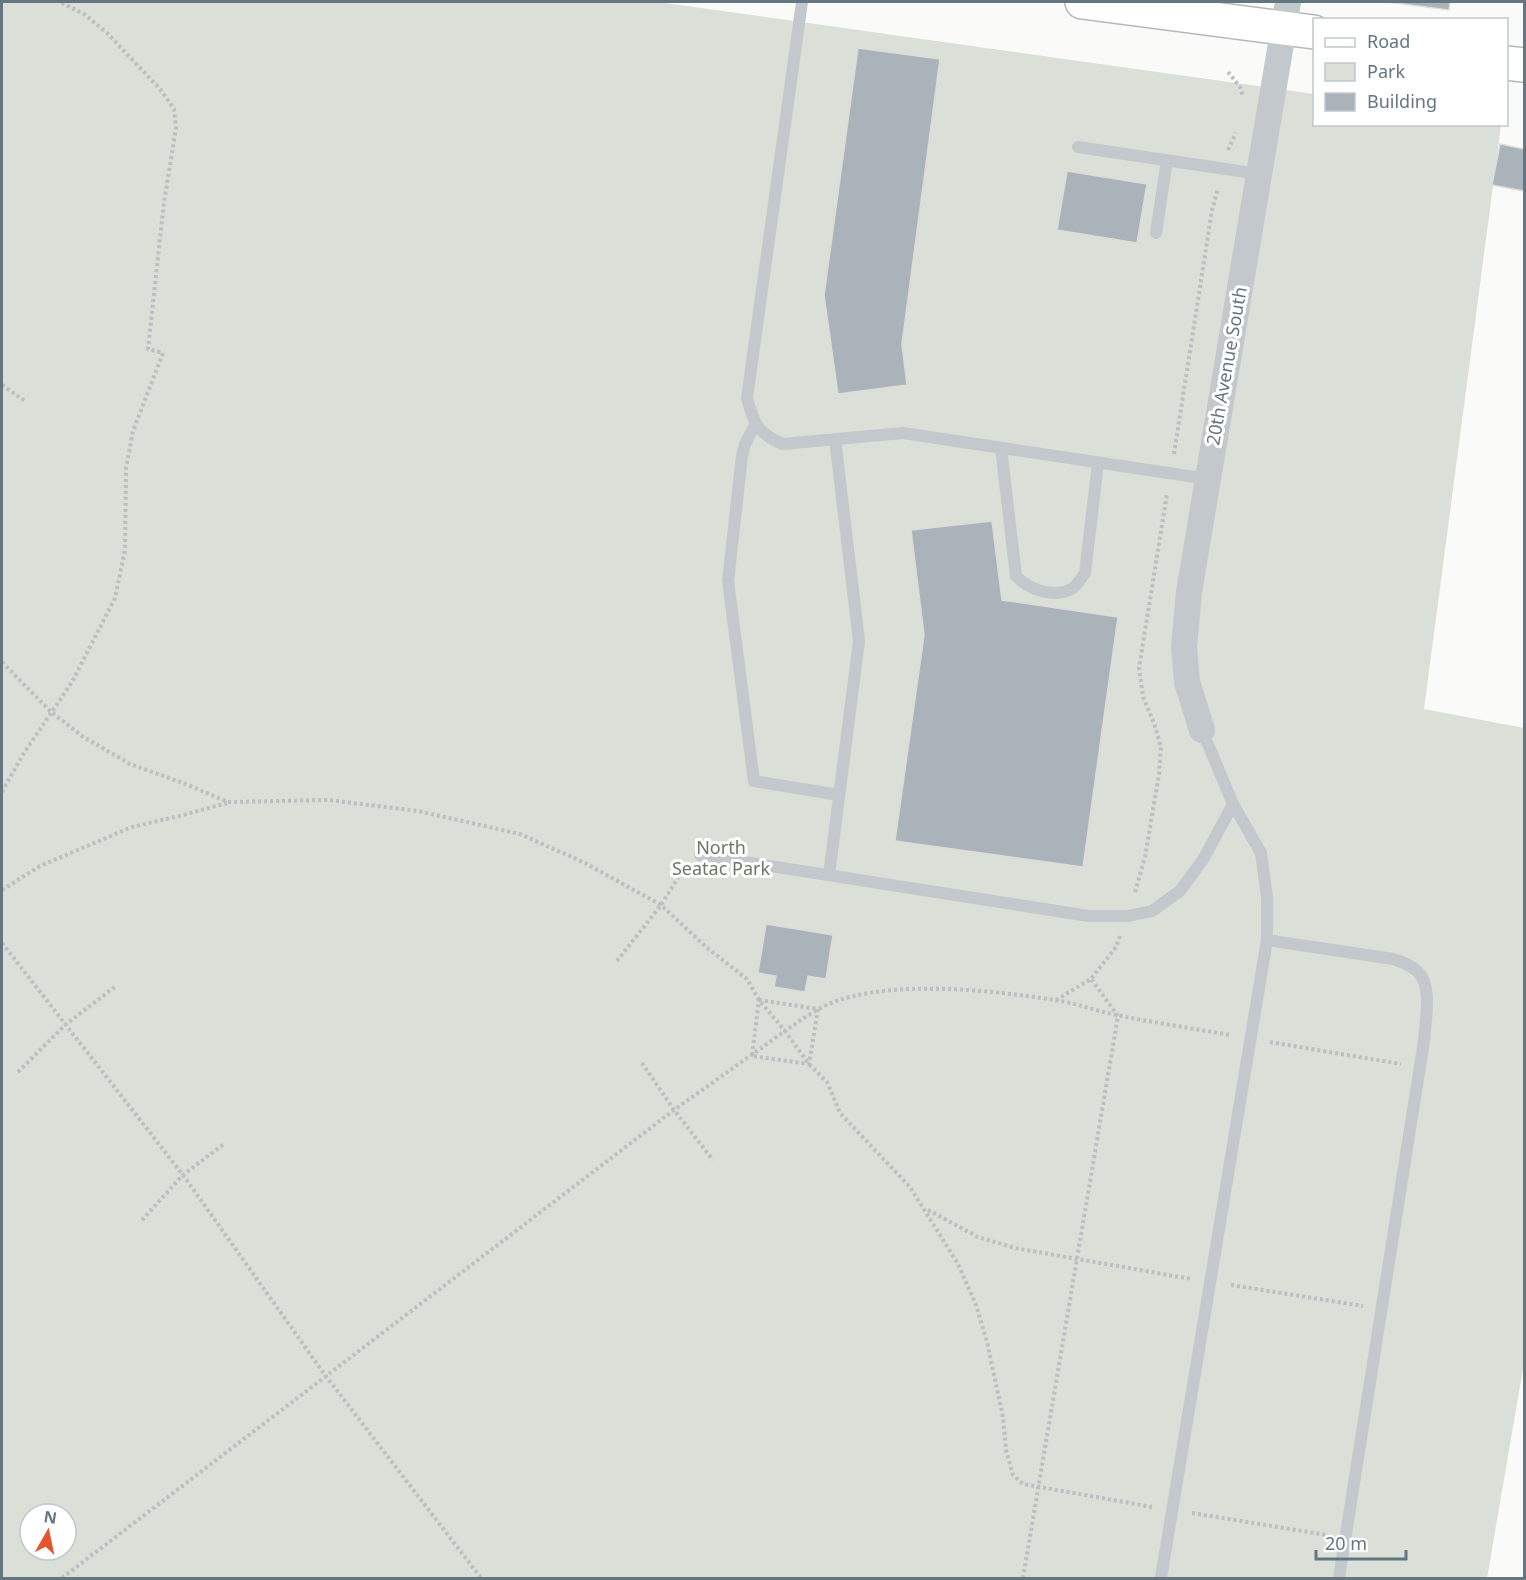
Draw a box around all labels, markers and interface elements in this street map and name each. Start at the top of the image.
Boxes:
legend [1313,18,1508,126]
text: Road [1367,29,1410,53]
text: Park [1367,59,1405,83]
text: Building [1367,89,1437,113]
street label: 20th Avenue South [1200,285,1252,447]
park label: North Seatac Park [672,835,770,880]
north arrow [18,1502,78,1562]
text: N [42,1505,58,1529]
scale bar [1316,1523,1406,1561]
text: 20 m [1325,1531,1367,1555]

